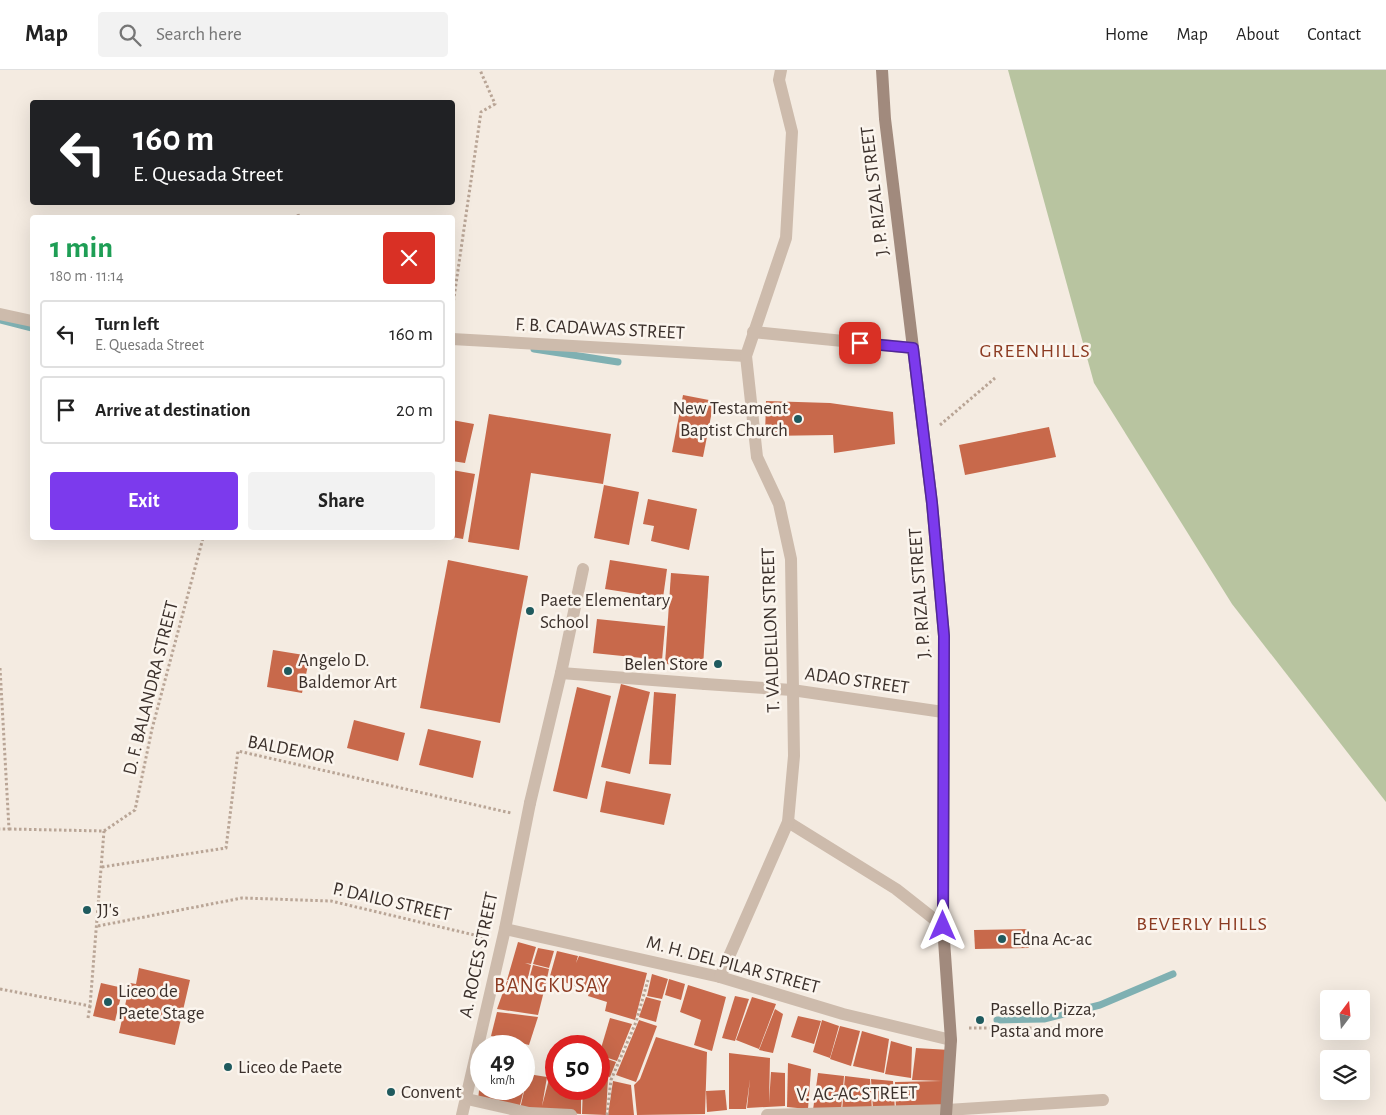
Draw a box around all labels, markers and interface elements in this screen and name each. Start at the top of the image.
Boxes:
search box [98,12,448,57]
icon: search [116,21,144,49]
text: Map [25,22,68,46]
text: Search here [156,25,242,44]
text: Home [1105,26,1148,44]
text: Map [1176,26,1208,44]
text: About [1236,26,1279,44]
text: Contact [1307,26,1361,44]
icon: left [50,120,115,185]
text: 160 m [133,122,214,157]
street label: J. P. RIZAL STREET [858,125,892,257]
text: E. Quesada Street [133,163,283,185]
button: close [383,232,435,284]
text: 1 min [50,233,113,263]
text: 180 m · 11:14 [50,268,124,284]
text: Turn left [95,315,159,334]
street label: F. B. CADAWAS STREET [515,315,685,343]
icon: left [52,320,80,348]
pin [839,322,881,364]
text: 160 m [389,325,433,344]
icon: arrive [846,329,874,357]
text: E. Quesada Street [95,337,204,353]
district label: GREENHILLS [979,341,1091,361]
icon: arrive [52,396,80,424]
place label: New Testament Baptist Church [672,399,788,440]
text: Arrive at destination [95,401,251,420]
text: 20 m [396,401,433,420]
marker: New Testament Baptist Church [792,413,804,425]
button: Exit [50,472,238,530]
button: Share [248,472,435,530]
street label: J. P. RIZAL STREET [906,527,934,659]
street label: T. VALDELLON STREET [759,547,783,713]
place label: Paete Elementary School [540,591,670,632]
street label: D. F. BALANDRA STREET [120,599,182,777]
marker: Paete Elementary School [524,605,536,617]
place label: Angelo D. Baldemor Art [298,651,397,692]
place label: Belen Store [624,655,708,674]
marker: Belen Store [712,658,724,670]
street label: ADAO STREET [804,664,910,698]
marker: Angelo D. Baldemor Art [282,665,294,677]
street label: BALDEMOR [246,732,336,768]
street label: P. DAILO STREET [331,879,453,925]
street label: A. ROCES STREET [456,890,502,1020]
position arrow [916,899,968,951]
place label: JJ's [97,901,119,920]
marker: JJ's [81,904,93,916]
district label: BEVERLY HILLS [1136,914,1268,934]
place label: Edna Ac-ac [1012,930,1092,949]
street label: M. H. DEL PILAR STREET [644,933,822,997]
marker: Edna Ac-ac [996,933,1008,945]
district label: BANGKUSAY [494,975,610,996]
place label: Liceo de Paete Stage [118,982,204,1023]
north arrow [1320,990,1370,1040]
map controls [1320,990,1370,1100]
marker: Liceo de Paete Stage [102,996,114,1008]
place label: Passello Pizza, Pasta and more [990,1000,1104,1041]
marker: Passello Pizza, Pasta and more [974,1014,986,1026]
speed limit sign: 50 [545,1035,610,1100]
text: 49 [490,1049,515,1074]
button: layers [1320,1050,1370,1100]
place label: Liceo de Paete [238,1058,342,1077]
marker: Liceo de Paete [222,1061,234,1073]
text: km/h [490,1074,515,1086]
place label: Convent [401,1083,461,1102]
street label: V. AC-AC STREET [796,1083,918,1105]
marker: Convent [385,1086,397,1098]

